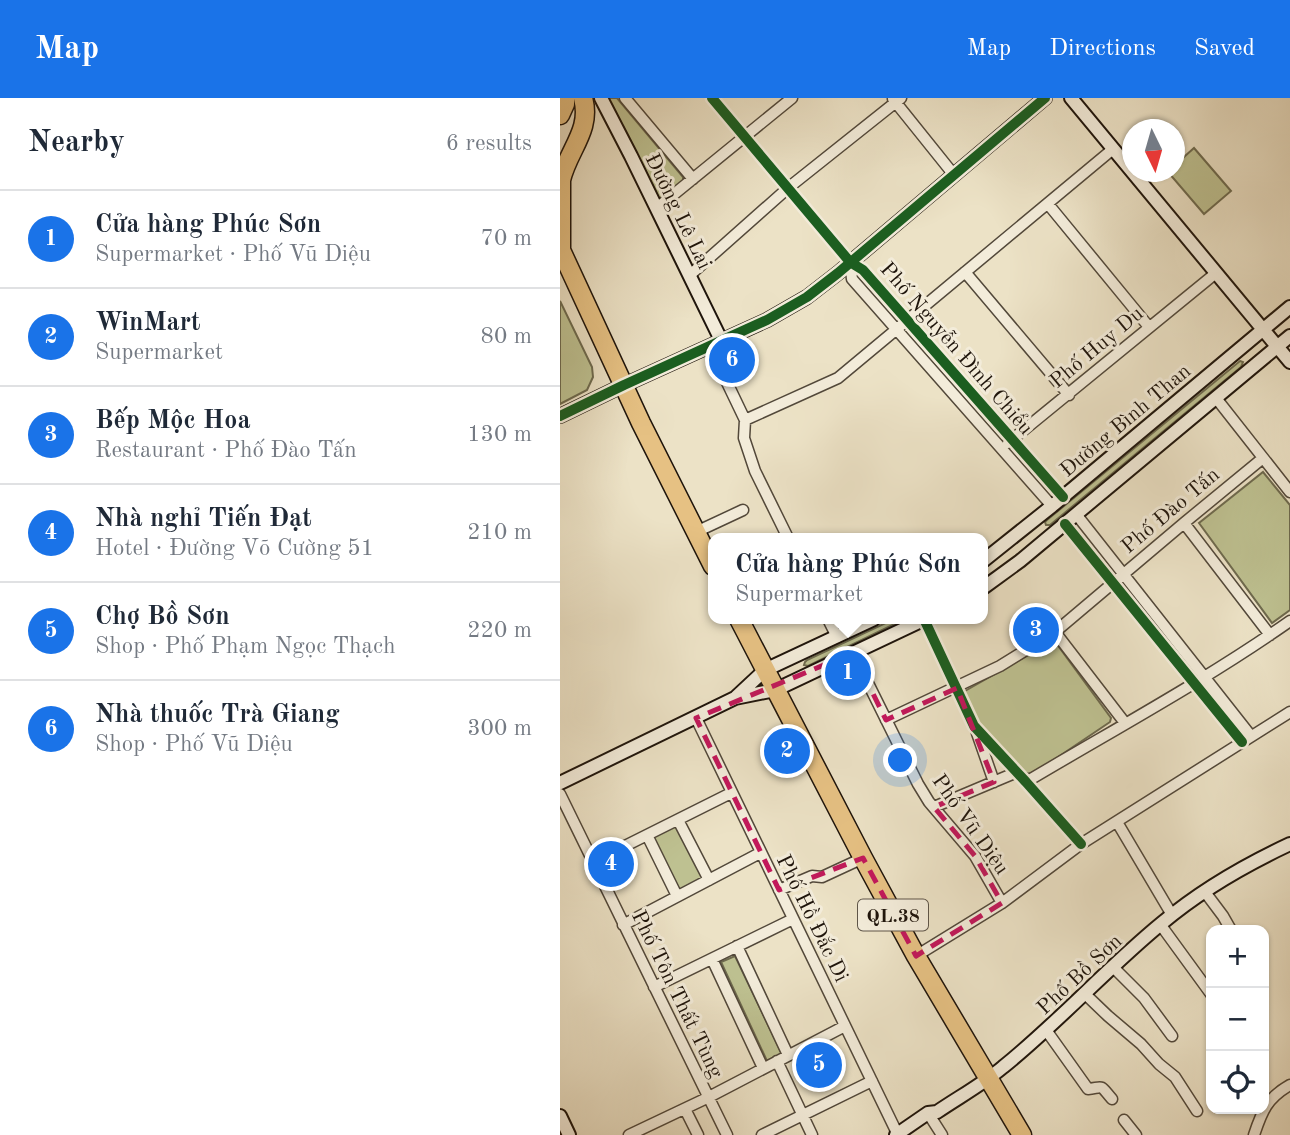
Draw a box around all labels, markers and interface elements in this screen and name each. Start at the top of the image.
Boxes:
text: Map [35,33,99,66]
text: Map [967,37,1011,61]
text: Directions [1049,37,1156,61]
text: Saved [1194,37,1255,61]
north arrow [1122,119,1185,182]
text: Nearby [28,128,125,158]
text: 6 results [446,132,532,155]
street label: Đường Lê Lai [641,150,715,273]
text: Cửa hàng Phúc Sơn [95,212,321,238]
text: 1 [44,227,58,250]
text: 70 m [481,227,532,250]
text: Supermarket · Phố Vũ Diệu [95,243,371,266]
street label: Phố Nguyễn Đình Chiểu [875,257,1038,439]
street label: Phố Huy Du [1046,303,1148,393]
text: WinMart [95,310,201,336]
text: 2 [44,325,58,348]
text: 80 m [481,325,532,348]
pin: 6 [709,334,755,386]
text: Supermarket [95,341,223,364]
street label: Đường Bình Than [1057,361,1195,482]
text: Bếp Mộc Hoa [95,408,251,434]
text: 3 [44,423,58,446]
text: 130 m [467,423,532,446]
text: Restaurant · Phố Đào Tấn [95,439,357,462]
street label: Phố Đào Tấn [1117,464,1224,558]
text: Nhà nghỉ Tiến Đạt [95,506,312,532]
text: 4 [44,521,58,544]
text: 210 m [467,521,532,544]
popup [708,533,988,624]
text: Hotel · Đường Võ Cường 51 [95,537,374,560]
text: Cửa hàng Phúc Sơn [735,552,961,578]
text: Supermarket [735,583,863,606]
text: Chợ Bồ Sơn [95,604,230,630]
pin: 3 [1013,604,1059,656]
text: 5 [44,619,58,642]
text: 220 m [467,619,532,642]
text: Shop · Phố Phạm Ngọc Thạch [95,635,395,658]
pin: 1 [825,647,871,699]
text: Nhà thuốc Trà Giang [95,702,340,728]
text: 6 [44,717,58,740]
text: 300 m [467,717,532,740]
pin: 2 [764,725,810,777]
text: Shop · Phố Vũ Diệu [95,733,293,756]
your location [883,743,917,777]
street label: Phố Vũ Diệu [928,770,1013,879]
pin: 4 [588,838,634,890]
street label: Phố Hồ Đắc Di [772,851,853,985]
road number: QL.38 [858,900,928,930]
street label: Phố Tôn Thất Tùng [627,907,728,1082]
map controls [1206,925,1269,1114]
button: + [1206,925,1269,988]
street label: Phố Bồ Sơn [1032,929,1127,1019]
button: − [1206,988,1269,1051]
pin: 5 [796,1039,842,1091]
button: locate [1206,1051,1269,1114]

